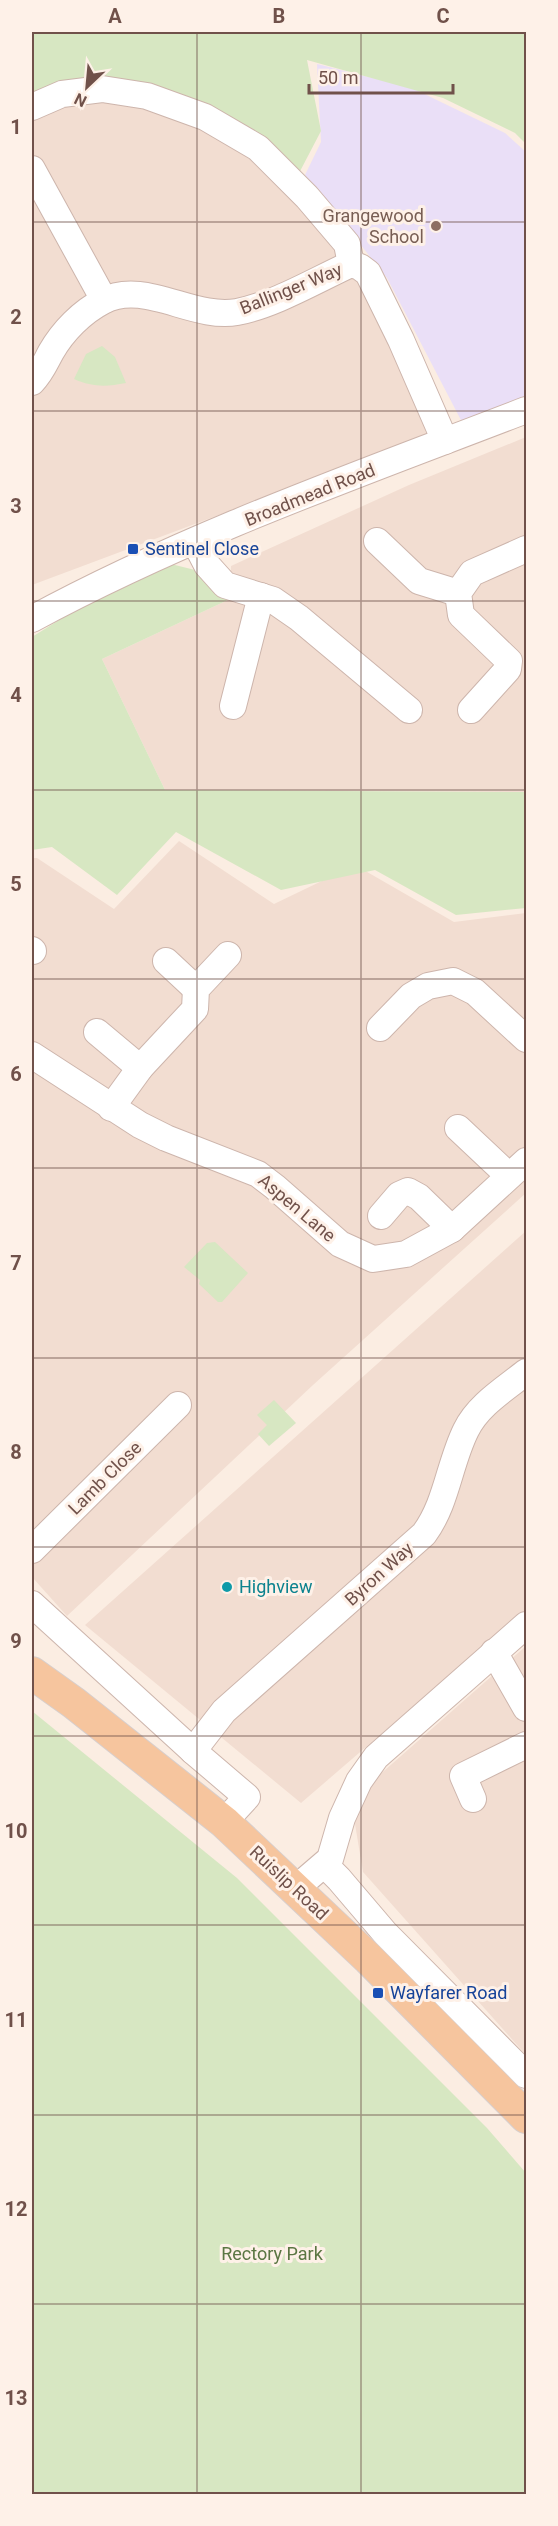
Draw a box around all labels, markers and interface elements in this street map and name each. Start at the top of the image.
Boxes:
text: A [108,4,122,28]
text: B [273,4,285,28]
text: C [436,4,450,28]
north arrow [57,57,117,117]
scale bar [309,57,453,95]
text: 50 m [318,67,358,88]
text: N [71,89,90,111]
text: 1 [10,115,22,139]
place label: Grangewood School [322,205,424,247]
marker: Grangewood School [429,219,443,233]
street label: Ballinger Way [237,258,345,319]
text: 2 [10,305,22,329]
street label: Broadmead Road [242,459,378,530]
text: 3 [10,494,22,518]
place label: Sentinel Close [145,538,259,559]
marker: Sentinel Close [126,542,140,556]
text: 4 [10,683,22,707]
text: 5 [10,872,22,896]
text: 6 [10,1062,22,1086]
street label: Aspen Lane [255,1169,340,1246]
text: 7 [10,1251,22,1275]
street label: Lamb Close [64,1437,146,1519]
text: 8 [10,1440,22,1464]
street label: Byron Way [340,1537,417,1610]
place label: Highview [239,1576,313,1597]
marker: Highview [220,1580,234,1594]
text: 9 [10,1629,22,1653]
text: 10 [5,1819,27,1843]
street label: Ruislip Road [246,1841,333,1924]
place label: Wayfarer Road [390,1982,507,2003]
marker: Wayfarer Road [371,1986,385,2000]
text: 11 [5,2008,27,2032]
text: 12 [5,2197,27,2221]
park label: Rectory Park [221,2243,324,2264]
text: 13 [5,2386,27,2410]

